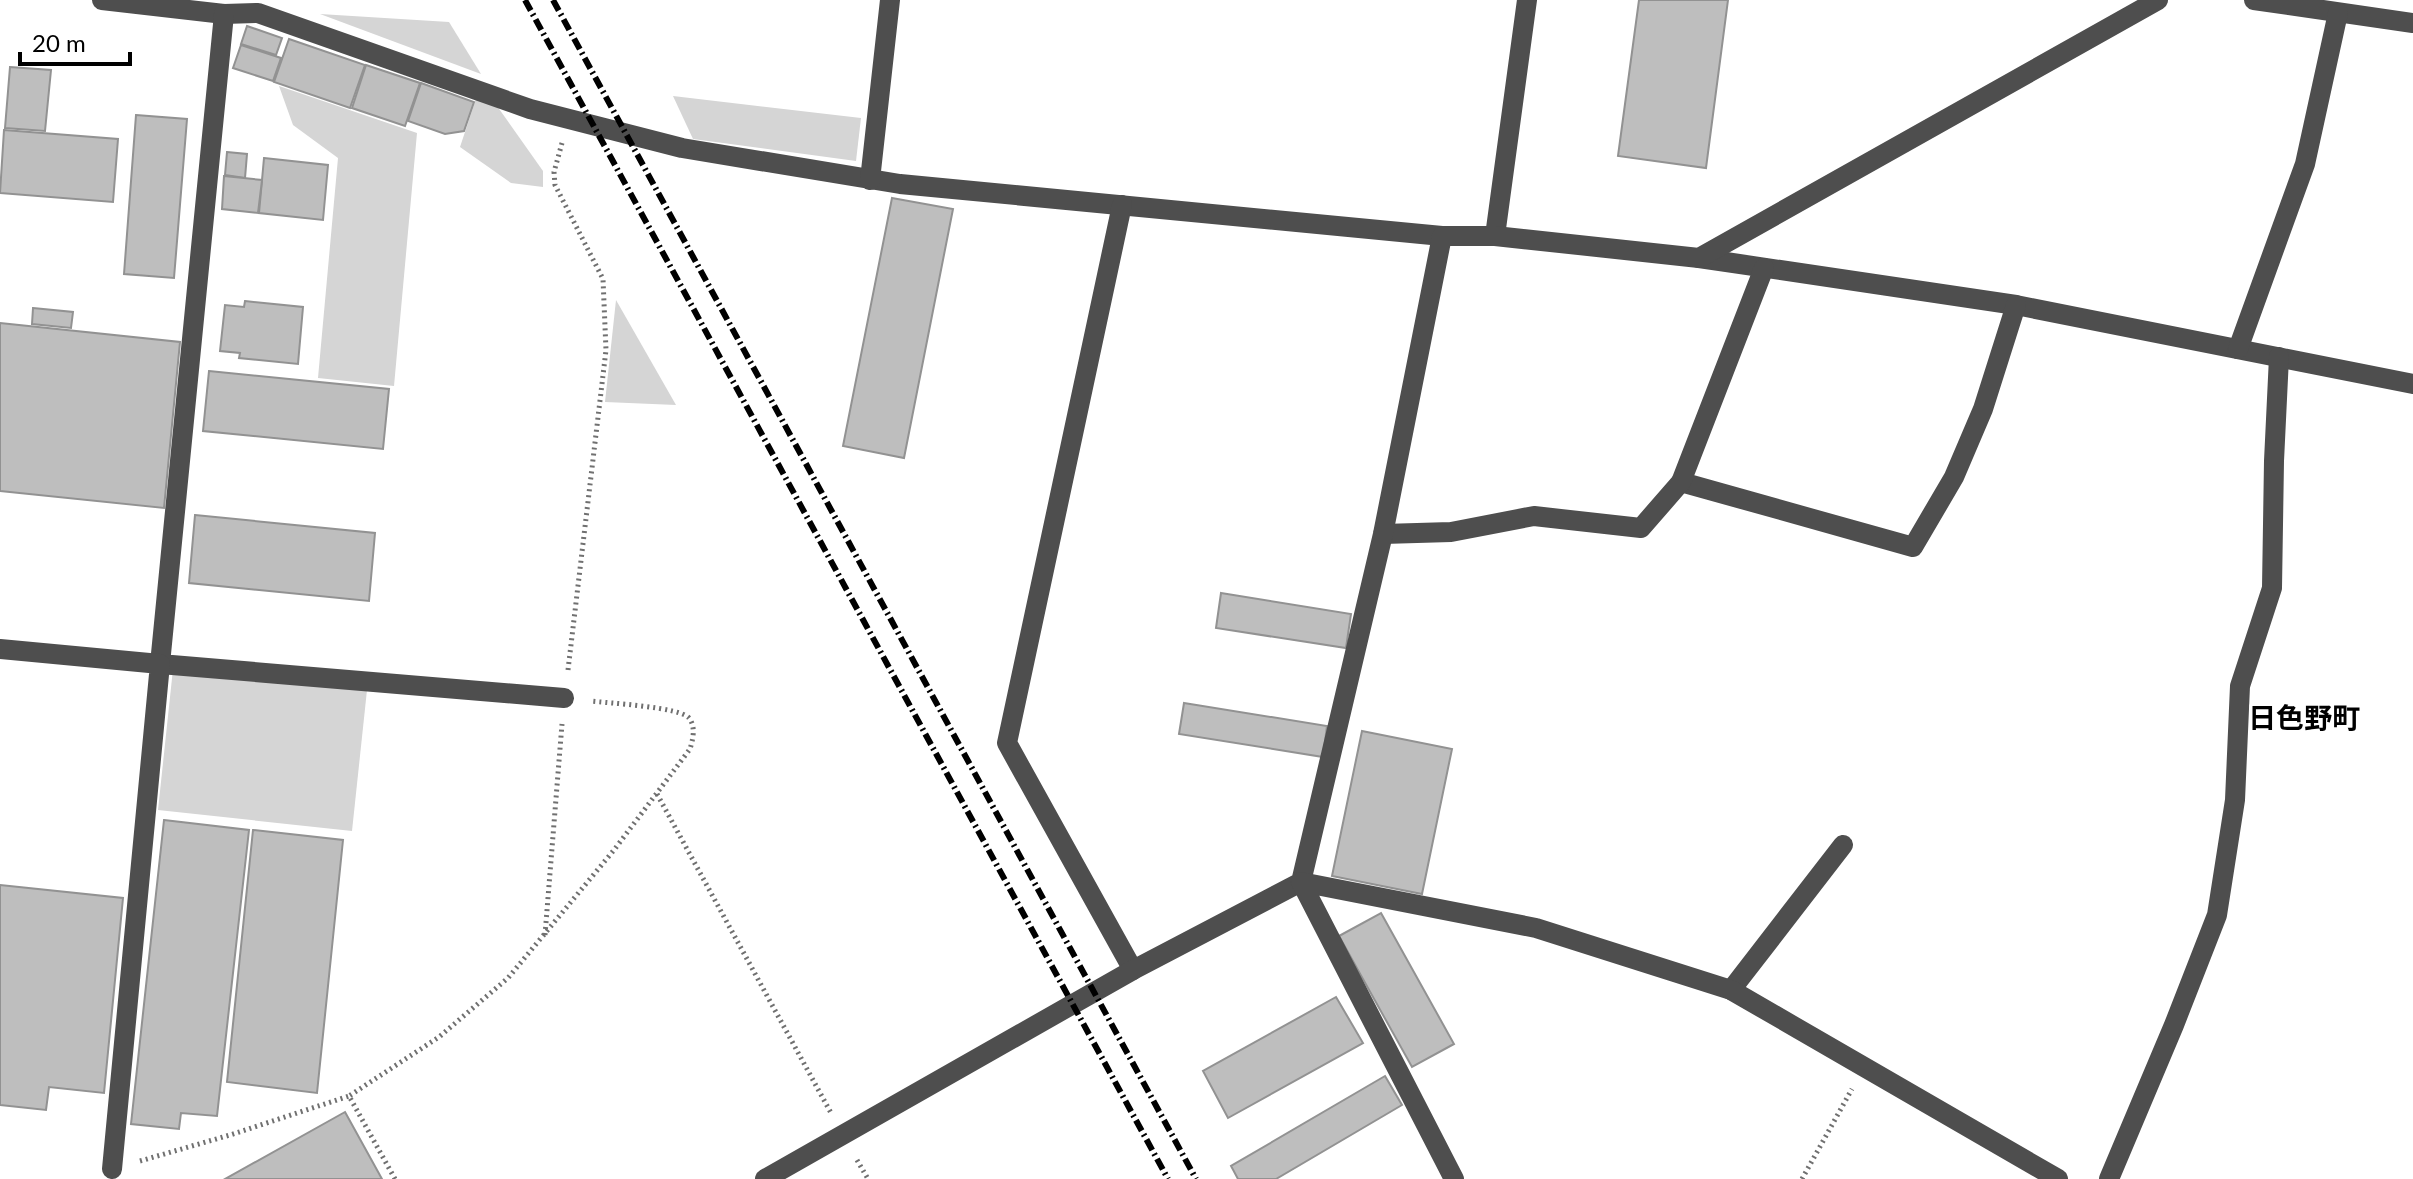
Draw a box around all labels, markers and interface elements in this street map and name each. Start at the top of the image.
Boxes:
scale bar [20,16,130,66]
text: 20 m [32,28,86,57]
district label: 日色野町 [2248,700,2360,734]

